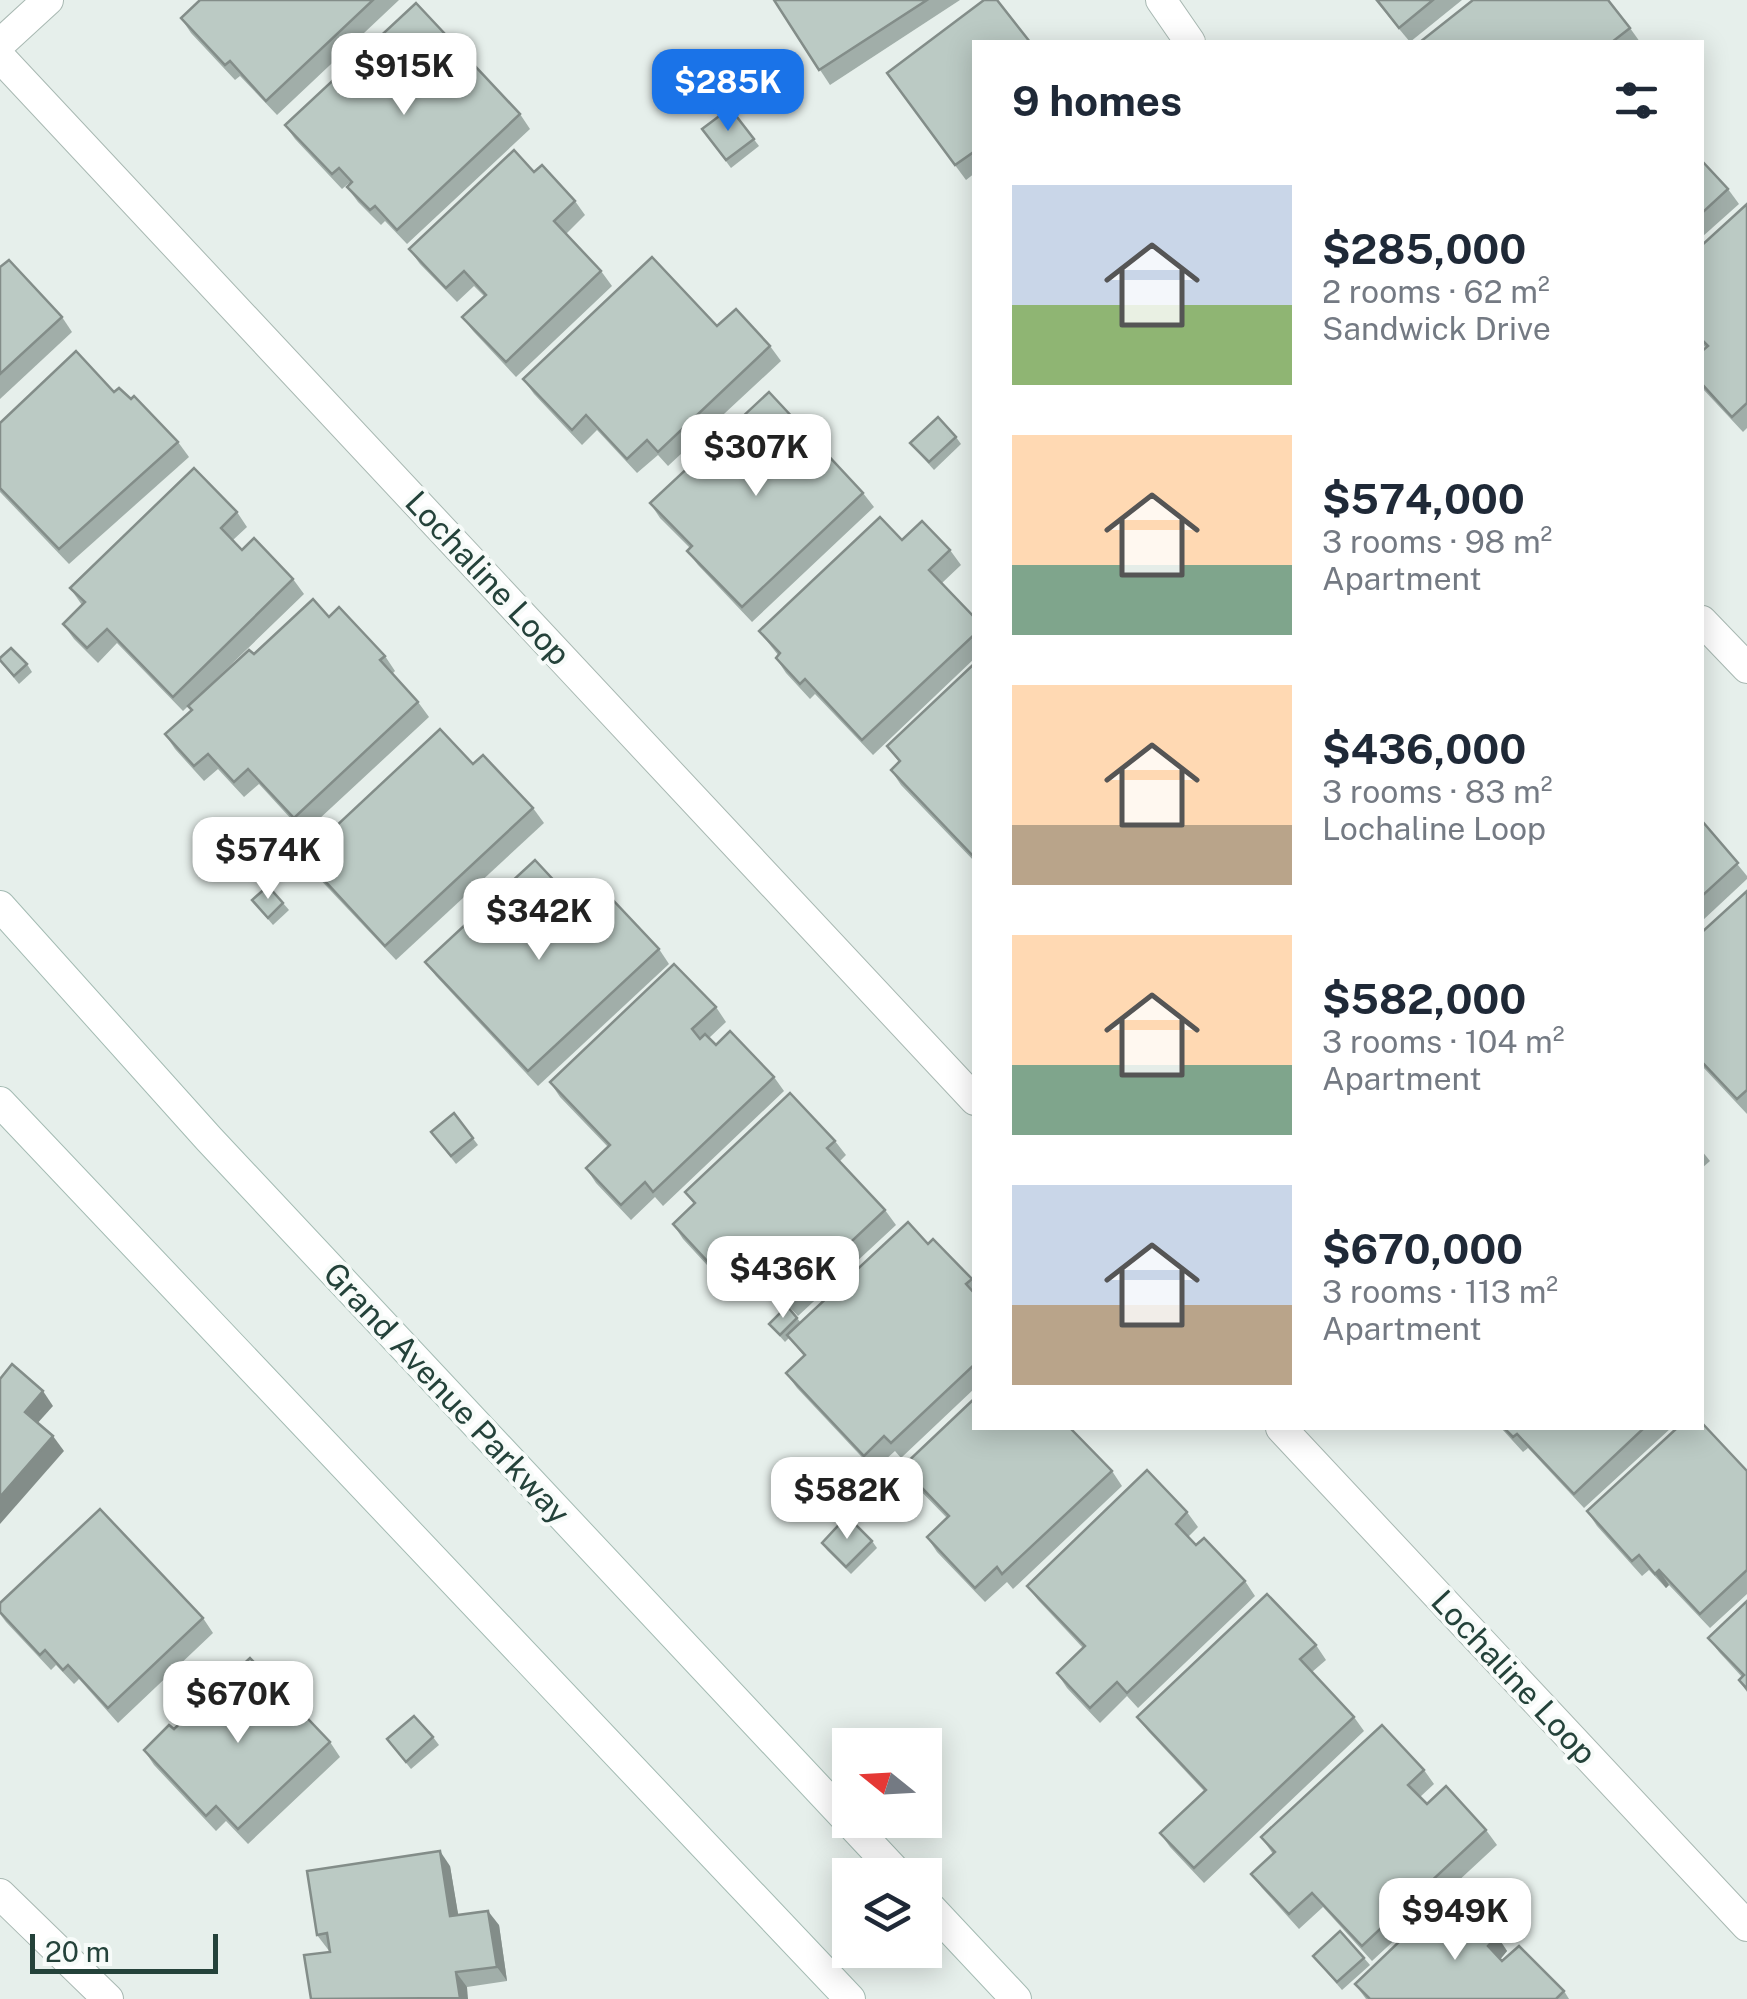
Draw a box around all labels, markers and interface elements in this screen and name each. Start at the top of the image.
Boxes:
pin: $915K [334,33,474,118]
text: $915K [353,47,455,84]
pin: $285K [658,49,798,134]
text: $285K [674,63,782,100]
icon: filters [1609,73,1664,128]
text: 9 homes [1012,76,1182,125]
text: $285,000 [1322,224,1526,273]
icon: home [1092,225,1212,345]
text: 2 rooms · 62 m² [1322,273,1550,310]
text: Sandwick Drive [1322,310,1551,347]
pin: $307K [686,414,826,499]
text: $307K [703,428,809,465]
text: $574,000 [1322,474,1525,523]
icon: home [1092,475,1212,595]
street label: Lochaline Loop [398,483,578,673]
text: 3 rooms · 98 m² [1322,523,1552,560]
text: Apartment [1322,560,1482,597]
text: $436,000 [1322,724,1526,773]
icon: home [1092,725,1212,845]
text: 3 rooms · 83 m² [1322,773,1553,810]
text: Lochaline Loop [1322,810,1546,847]
pin: $574K [198,817,338,902]
text: $574K [215,831,321,868]
pin: $342K [469,878,609,963]
text: $342K [485,892,593,929]
text: $582,000 [1322,974,1526,1023]
icon: home [1092,975,1212,1095]
text: 3 rooms · 104 m² [1322,1023,1565,1060]
text: Apartment [1322,1060,1482,1097]
text: $670,000 [1322,1224,1523,1273]
icon: home [1092,1225,1212,1345]
pin: $436K [713,1236,853,1321]
text: $436K [729,1250,837,1287]
street label: Grand Avenue Parkway [316,1255,578,1531]
text: 3 rooms · 113 m² [1322,1273,1558,1310]
text: Apartment [1322,1310,1482,1347]
pin: $582K [777,1457,917,1542]
text: $582K [793,1471,901,1508]
street label: Lochaline Loop [1424,1582,1604,1772]
pin: $670K [168,1661,308,1746]
text: $670K [185,1675,291,1712]
north arrow [832,1728,942,1838]
map controls [832,1728,942,1968]
button: layers [832,1858,942,1968]
pin: $949K [1385,1878,1525,1963]
text: $949K [1401,1892,1509,1929]
scale bar [30,1929,218,1974]
text: 20 m [45,1935,110,1968]

